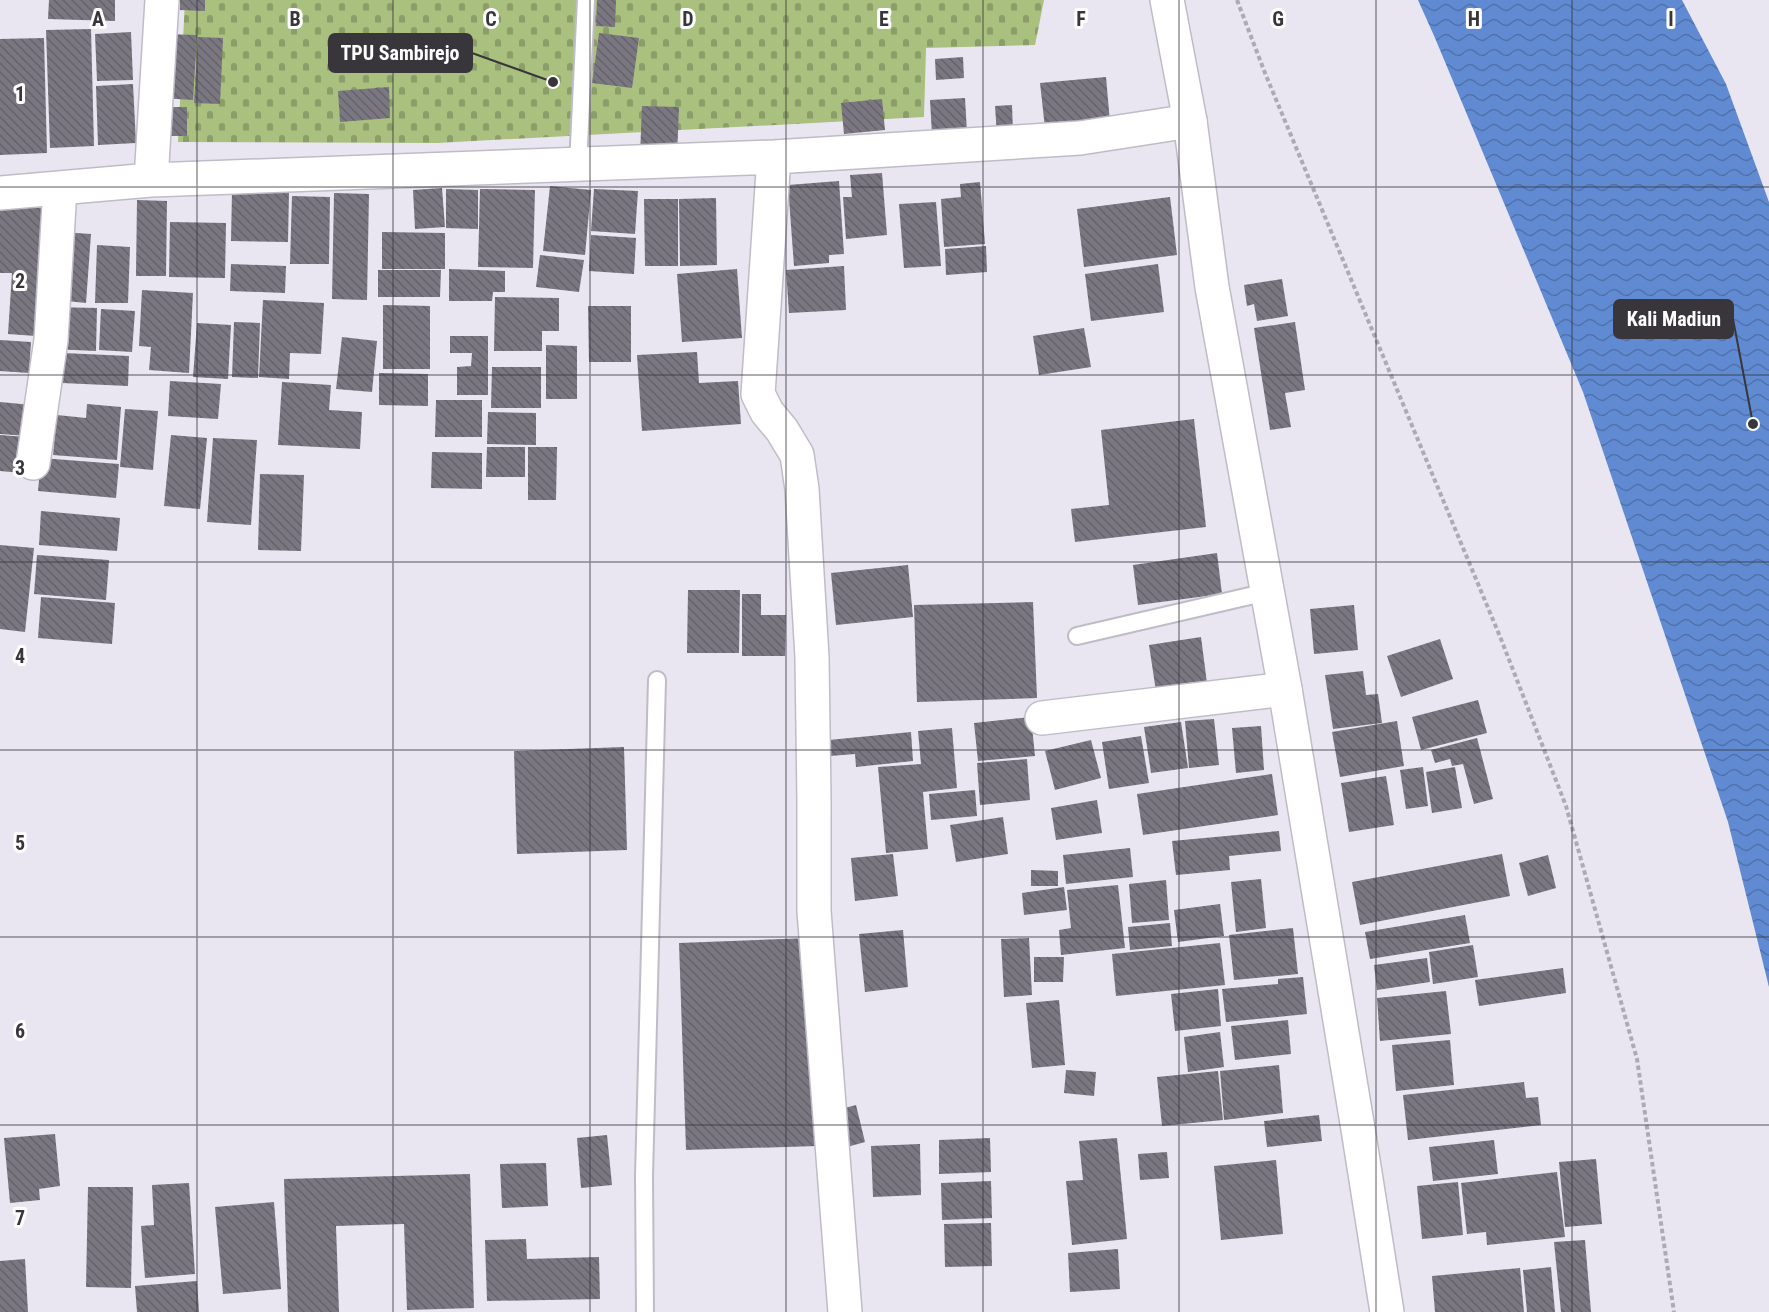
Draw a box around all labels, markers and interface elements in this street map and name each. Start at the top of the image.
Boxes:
text: A [92,7,104,31]
text: B [289,7,301,31]
text: C [485,7,497,31]
text: D [682,7,694,31]
text: E [879,7,889,31]
text: F [1076,7,1086,31]
text: G [1272,7,1284,31]
text: H [1468,7,1480,31]
text: I [1668,7,1674,31]
callout: TPU Sambirejo [329,34,472,72]
text: TPU Sambirejo [340,41,460,65]
text: 1 [15,82,25,106]
text: 2 [15,269,25,293]
callout: Kali Madiun [1614,300,1733,338]
text: Kali Madiun [1627,307,1721,331]
text: 3 [15,456,25,480]
text: 4 [15,644,25,668]
text: 5 [15,831,25,855]
text: 6 [15,1019,25,1043]
text: 7 [15,1206,25,1230]

